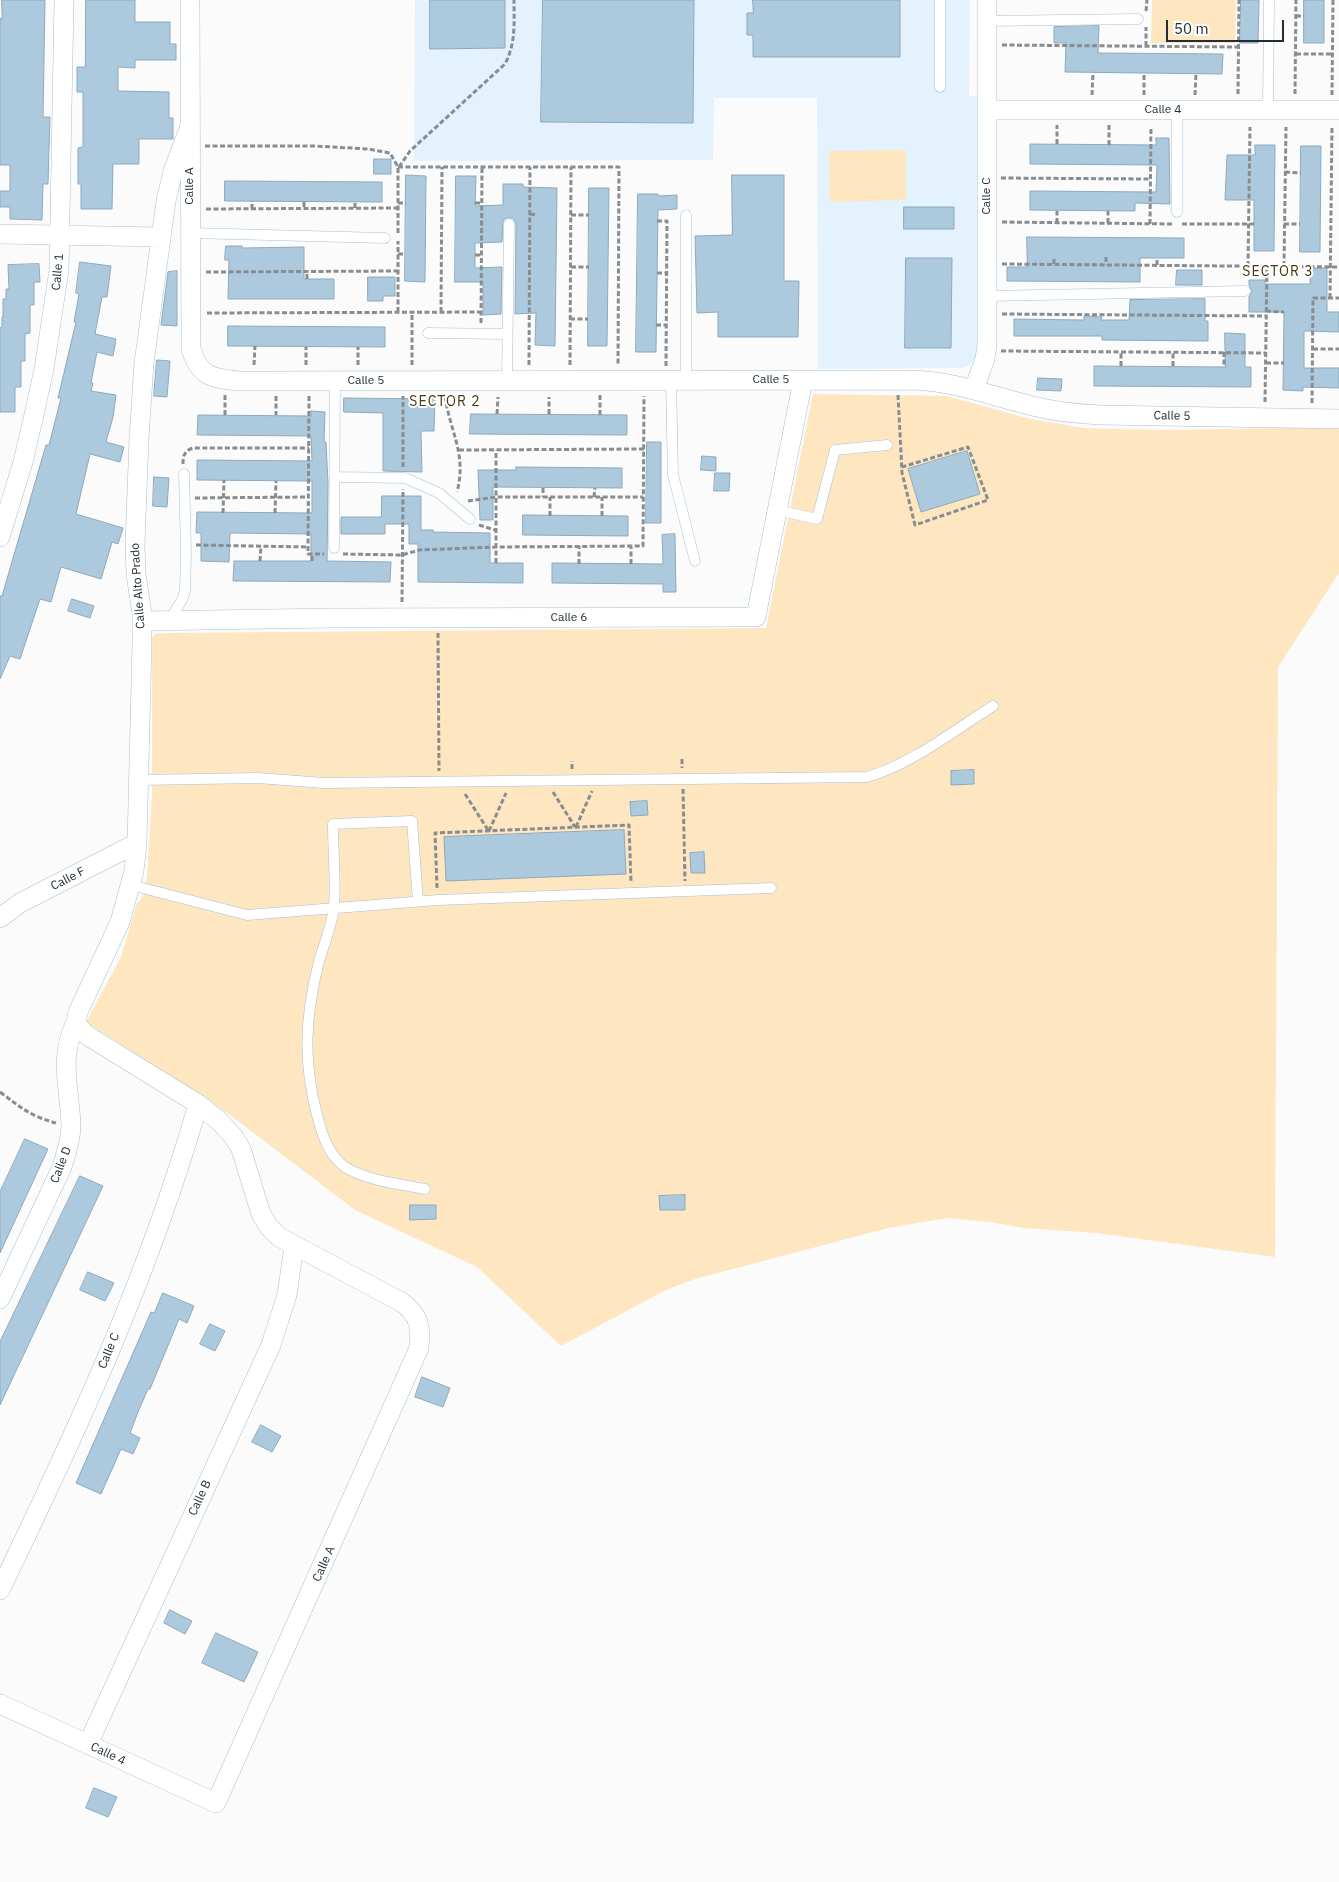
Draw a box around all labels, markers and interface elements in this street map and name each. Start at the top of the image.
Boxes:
scale bar [1169,10,1286,42]
text: 50 m [1174,19,1209,38]
street label: Calle 4 [1145,103,1181,117]
street label: Calle A [183,167,197,205]
street label: Calle C [980,177,994,215]
street label: Calle 1 [49,253,67,291]
district label: SECTOR 3 [1241,264,1315,280]
street label: Calle 5 [753,373,789,387]
street label: Calle 5 [348,374,384,388]
district label: SECTOR 2 [408,394,482,410]
street label: Calle 5 [1153,408,1191,424]
street label: Calle Alto Prado [128,543,148,629]
street label: Calle 6 [551,611,587,625]
street label: Calle F [48,864,88,894]
street label: Calle D [48,1145,74,1185]
street label: Calle C [95,1331,123,1371]
street label: Calle B [186,1478,214,1518]
street label: Calle A [310,1544,338,1584]
street label: Calle 4 [88,1740,128,1768]

